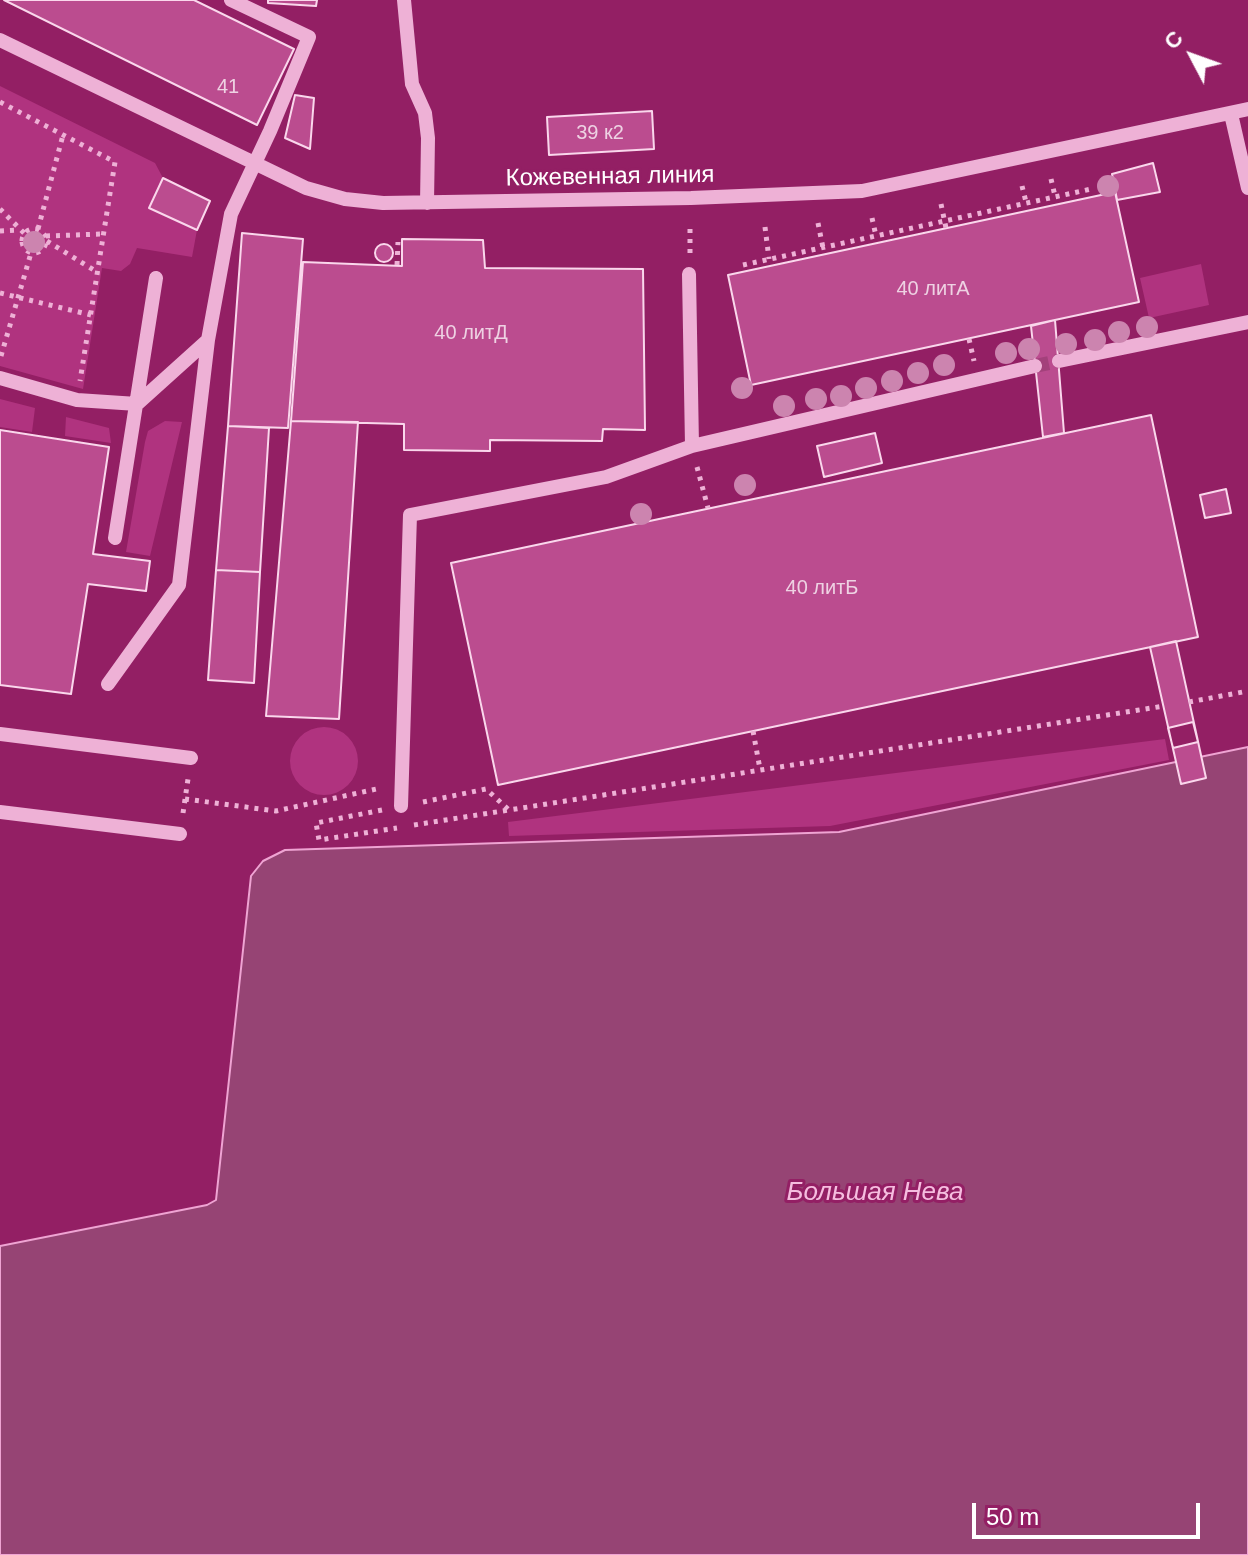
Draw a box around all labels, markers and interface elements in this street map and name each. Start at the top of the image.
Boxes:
north arrow [1152,16,1232,96]
text: С [1159,26,1188,54]
house number: 41 [217,75,239,99]
house number: 39 к2 [576,121,624,145]
street label: Кожевенная линия [505,161,715,193]
house number: 40 литА [896,277,970,301]
house number: 40 литД [434,321,508,345]
house number: 40 литБ [786,576,858,600]
water label: Большая Нева [787,1177,963,1209]
scale bar [976,1487,1204,1537]
text: 50 m [986,1503,1039,1530]

